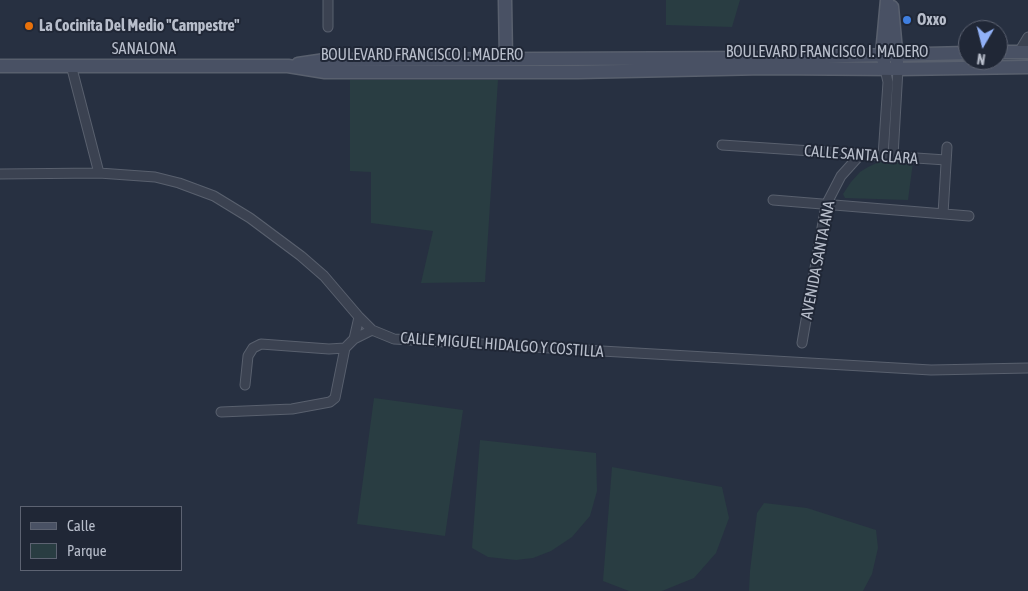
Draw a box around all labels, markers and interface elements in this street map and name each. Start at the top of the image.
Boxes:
place label: Oxxo [917,10,947,30]
marker: Oxxo [901,14,913,26]
place label: La Cocinita Del Medio "Campestre" [39,16,240,36]
marker: La Cocinita Del Medio "Campestre" [23,20,35,32]
north arrow [958,20,1008,70]
street label: SANALONA [112,39,176,59]
street label: BOULEVARD FRANCISCO I. MADERO [726,42,928,62]
street label: BOULEVARD FRANCISCO I. MADERO [321,45,523,65]
text: N [976,50,986,67]
street label: CALLE SANTA CLARA [804,141,918,169]
street label: AVENIDA SANTA ANA [797,199,839,321]
street label: CALLE MIGUEL HIDALGO Y COSTILLA [400,328,604,362]
legend [20,506,182,571]
text: Calle [67,517,95,534]
text: Parque [67,542,107,559]

